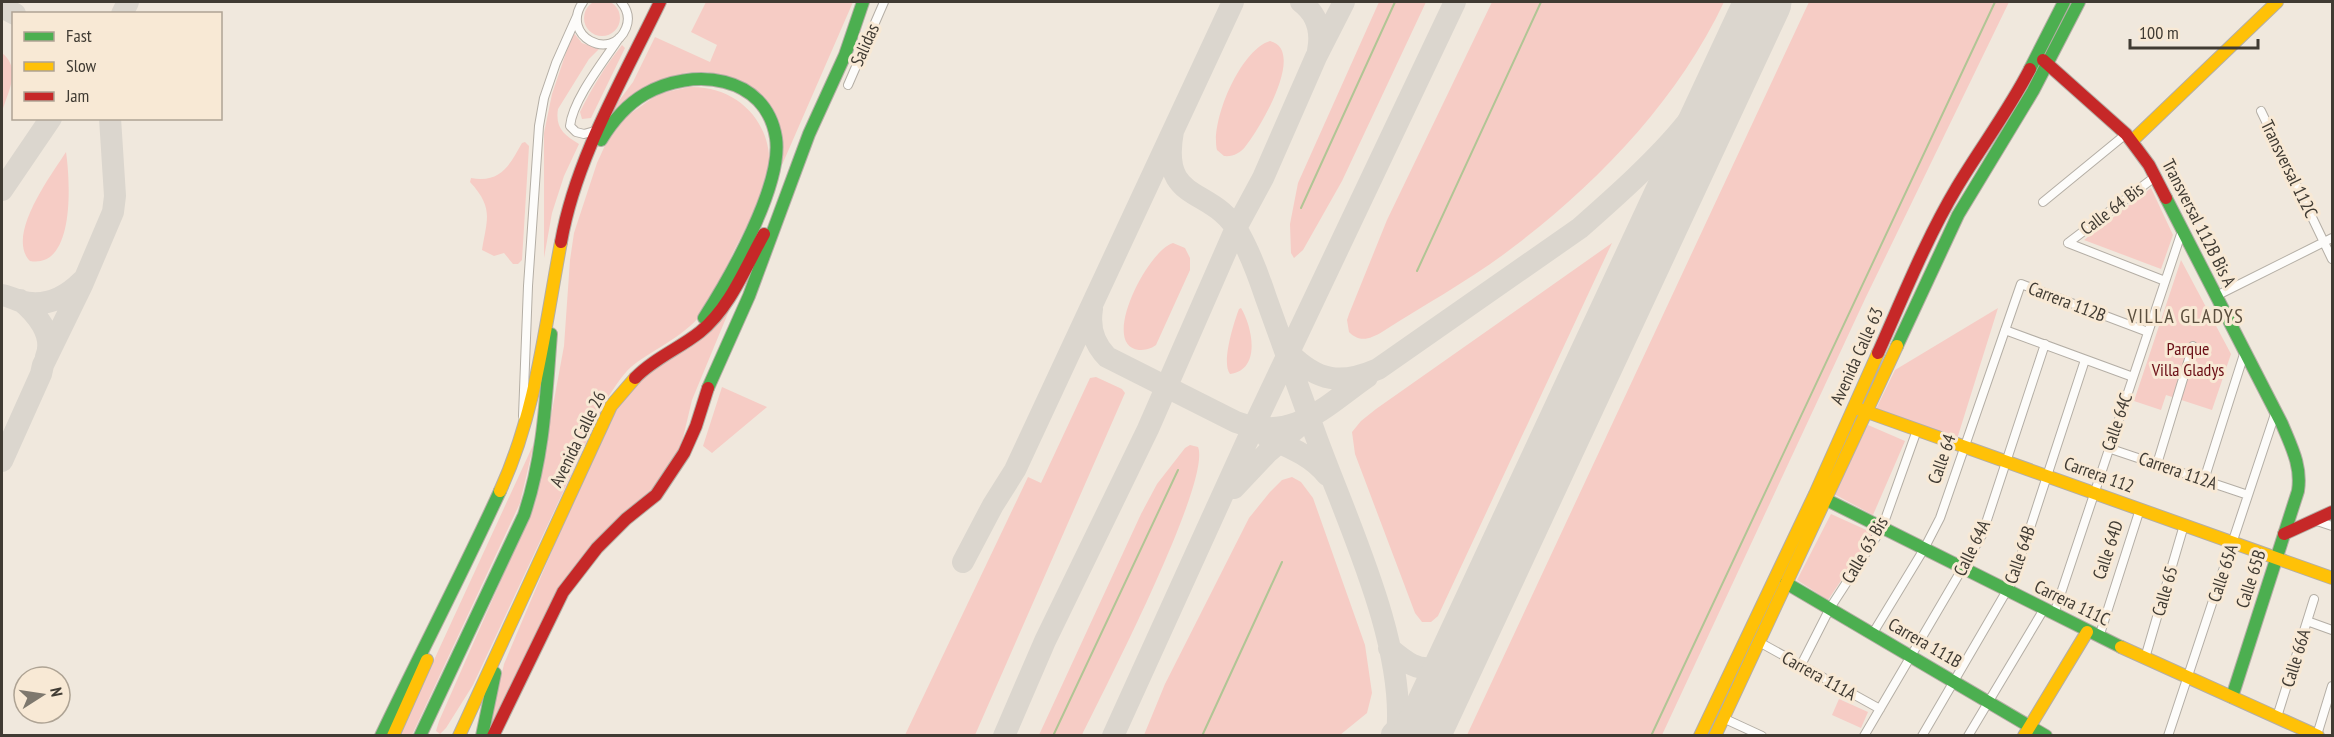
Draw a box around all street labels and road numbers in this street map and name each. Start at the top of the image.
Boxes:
street label: Salidas [845,20,884,70]
street label: Transversal 112C [2256,116,2323,221]
street label: Transversal 112B Bis A [2157,155,2242,291]
street label: Calle 64 Bis [2075,177,2148,240]
street label: Carrera 112B [2025,276,2109,327]
street label: Avenida Calle 63 [1825,304,1888,408]
street label: Avenida Calle 26 [544,387,611,491]
street label: Calle 64C [2096,390,2137,454]
street label: Calle 64 [1922,431,1961,487]
street label: Carrera 112A [2136,446,2221,495]
street label: Carrera 112 [2061,451,2137,498]
street label: Calle 63 Bis [1836,512,1893,587]
street label: Calle 64A [1948,516,1995,580]
street label: Calle 64D [2087,518,2128,582]
street label: Calle 64B [1999,523,2040,587]
street label: Calle 65A [2202,541,2243,605]
street label: Calle 65B [2230,547,2271,611]
street label: Calle 65 [2146,563,2183,619]
street label: Carrera 111C [2031,574,2114,631]
street label: Carrera 111B [1884,612,1966,673]
street label: Calle 66A [2276,626,2315,690]
street label: Carrera 111A [1778,646,1861,706]

